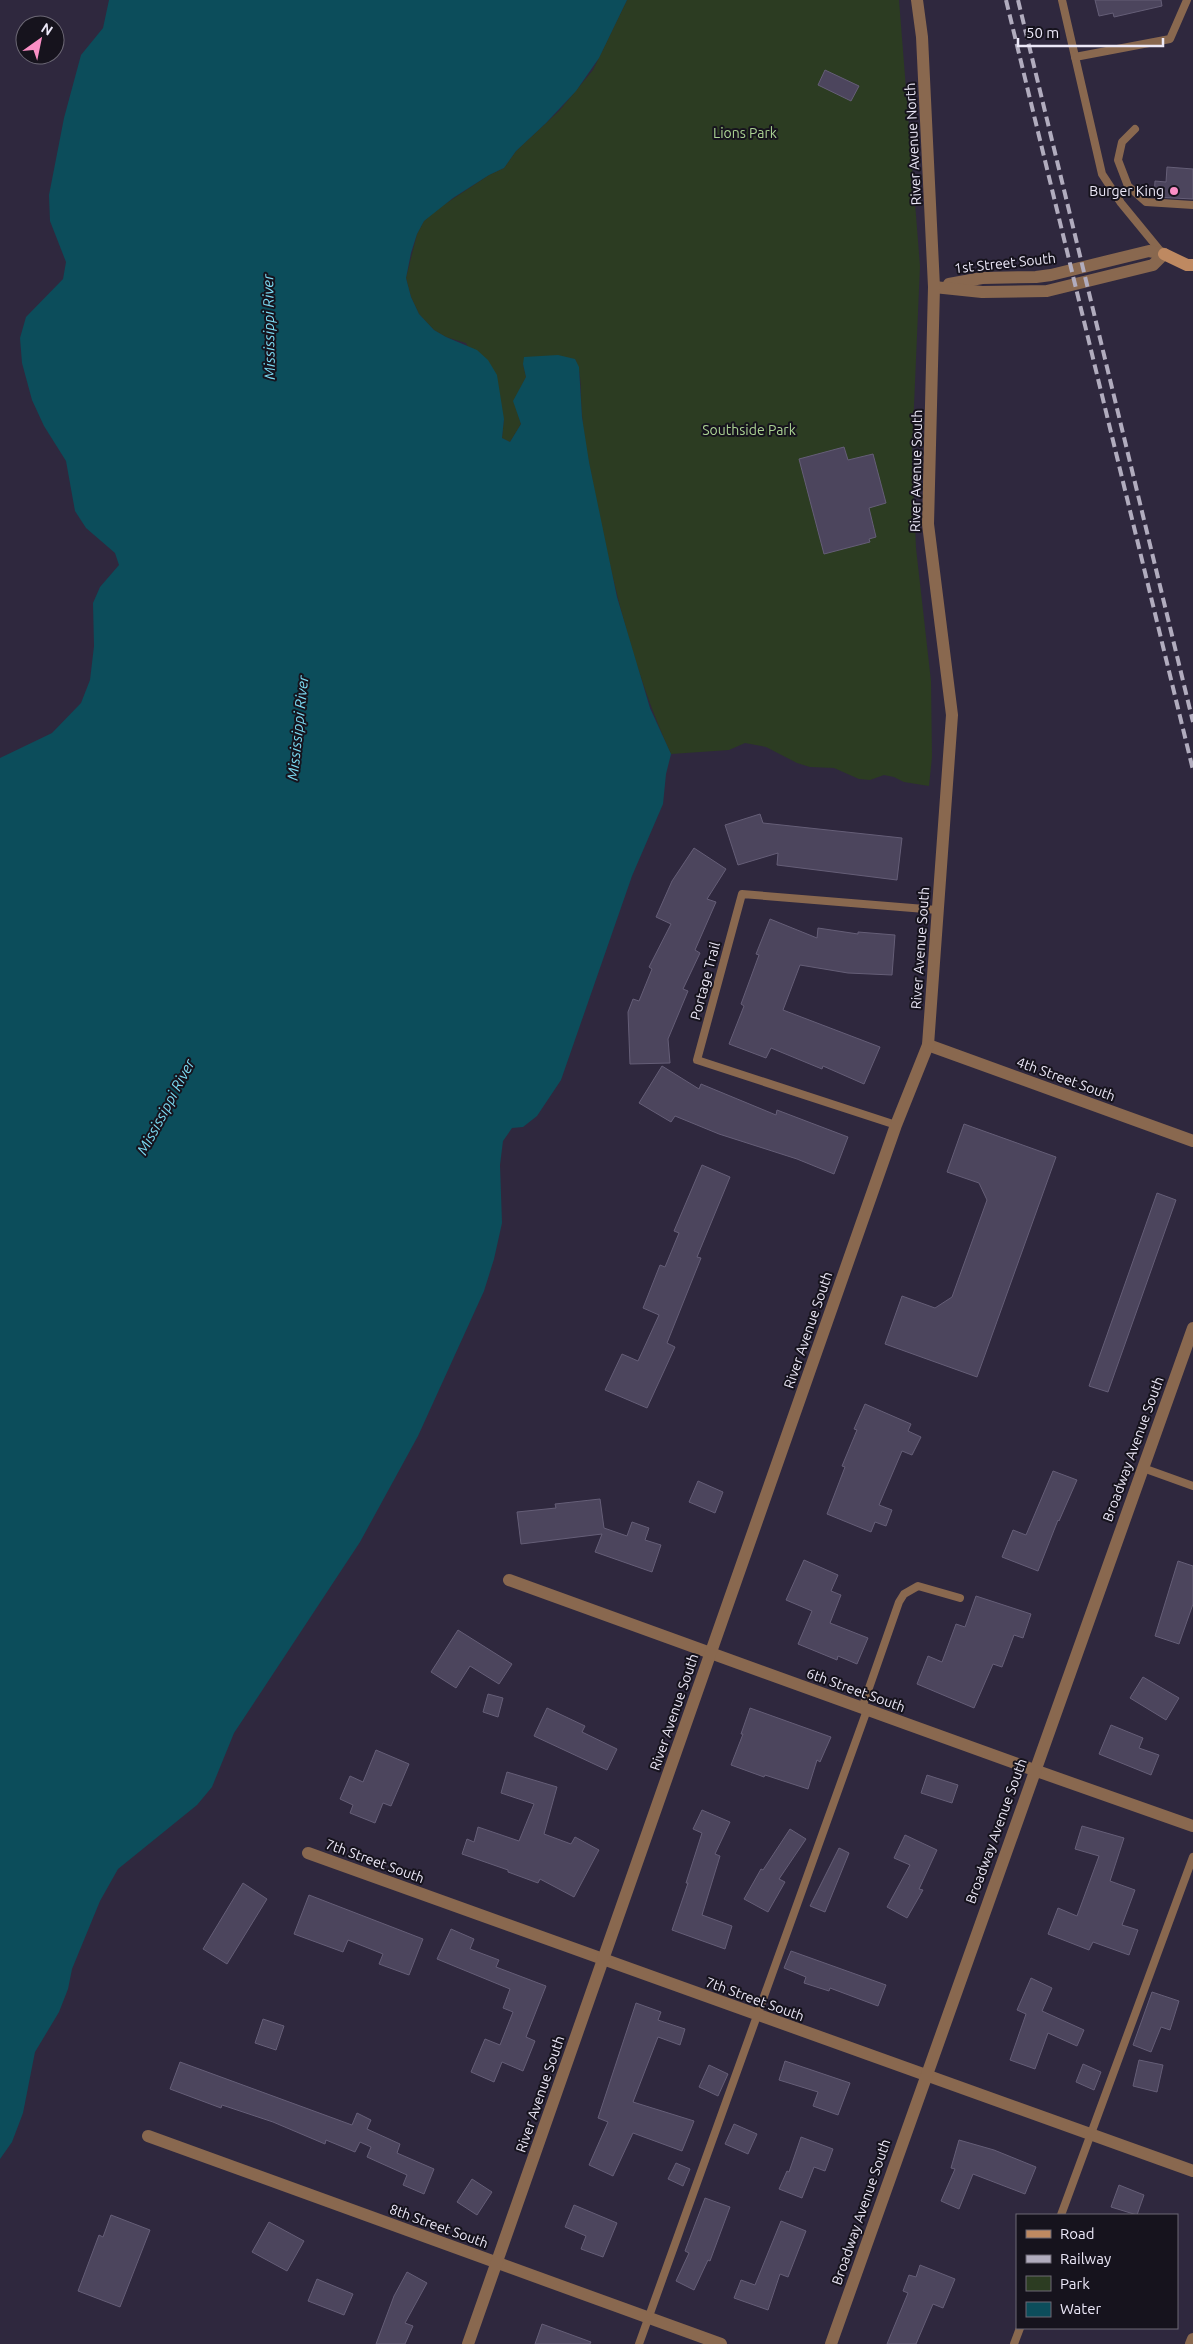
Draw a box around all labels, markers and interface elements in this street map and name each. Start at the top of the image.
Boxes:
north arrow [15,15,65,65]
scale bar [1018,15,1163,47]
text: N [38,20,56,39]
text: 50 m [1026,24,1059,41]
street label: River Avenue North [902,82,924,206]
park label: Lions Park [713,125,777,141]
place label: Burger King [1089,183,1164,199]
marker: Burger King [1168,185,1180,197]
street label: 1st Street South [953,250,1057,276]
water label: Mississippi River [259,273,278,380]
street label: River Avenue South [907,410,925,532]
park label: Southside Park [702,422,796,438]
water label: Mississippi River [284,673,312,781]
street label: River Avenue South [908,886,932,1010]
street label: Portage Trail [687,940,723,1022]
street label: 4th Street South [1014,1054,1118,1104]
water label: Mississippi River [133,1055,198,1157]
street label: River Avenue South [780,1269,836,1391]
street label: Broadway Avenue South [1099,1374,1167,1524]
street label: River Avenue South [646,1651,702,1773]
street label: 6th Street South [804,1665,908,1715]
street label: Broadway Avenue South [962,1756,1030,1906]
street label: 7th Street South [323,1836,427,1886]
street label: 7th Street South [703,1974,807,2024]
street label: River Avenue South [512,2033,568,2155]
street label: Broadway Avenue South [829,2137,893,2287]
street label: 8th Street South [387,2201,491,2251]
legend [1016,2214,1178,2329]
text: Road [1060,2225,1095,2242]
text: Railway [1060,2250,1111,2267]
text: Park [1060,2275,1090,2292]
text: Water [1060,2300,1101,2317]

